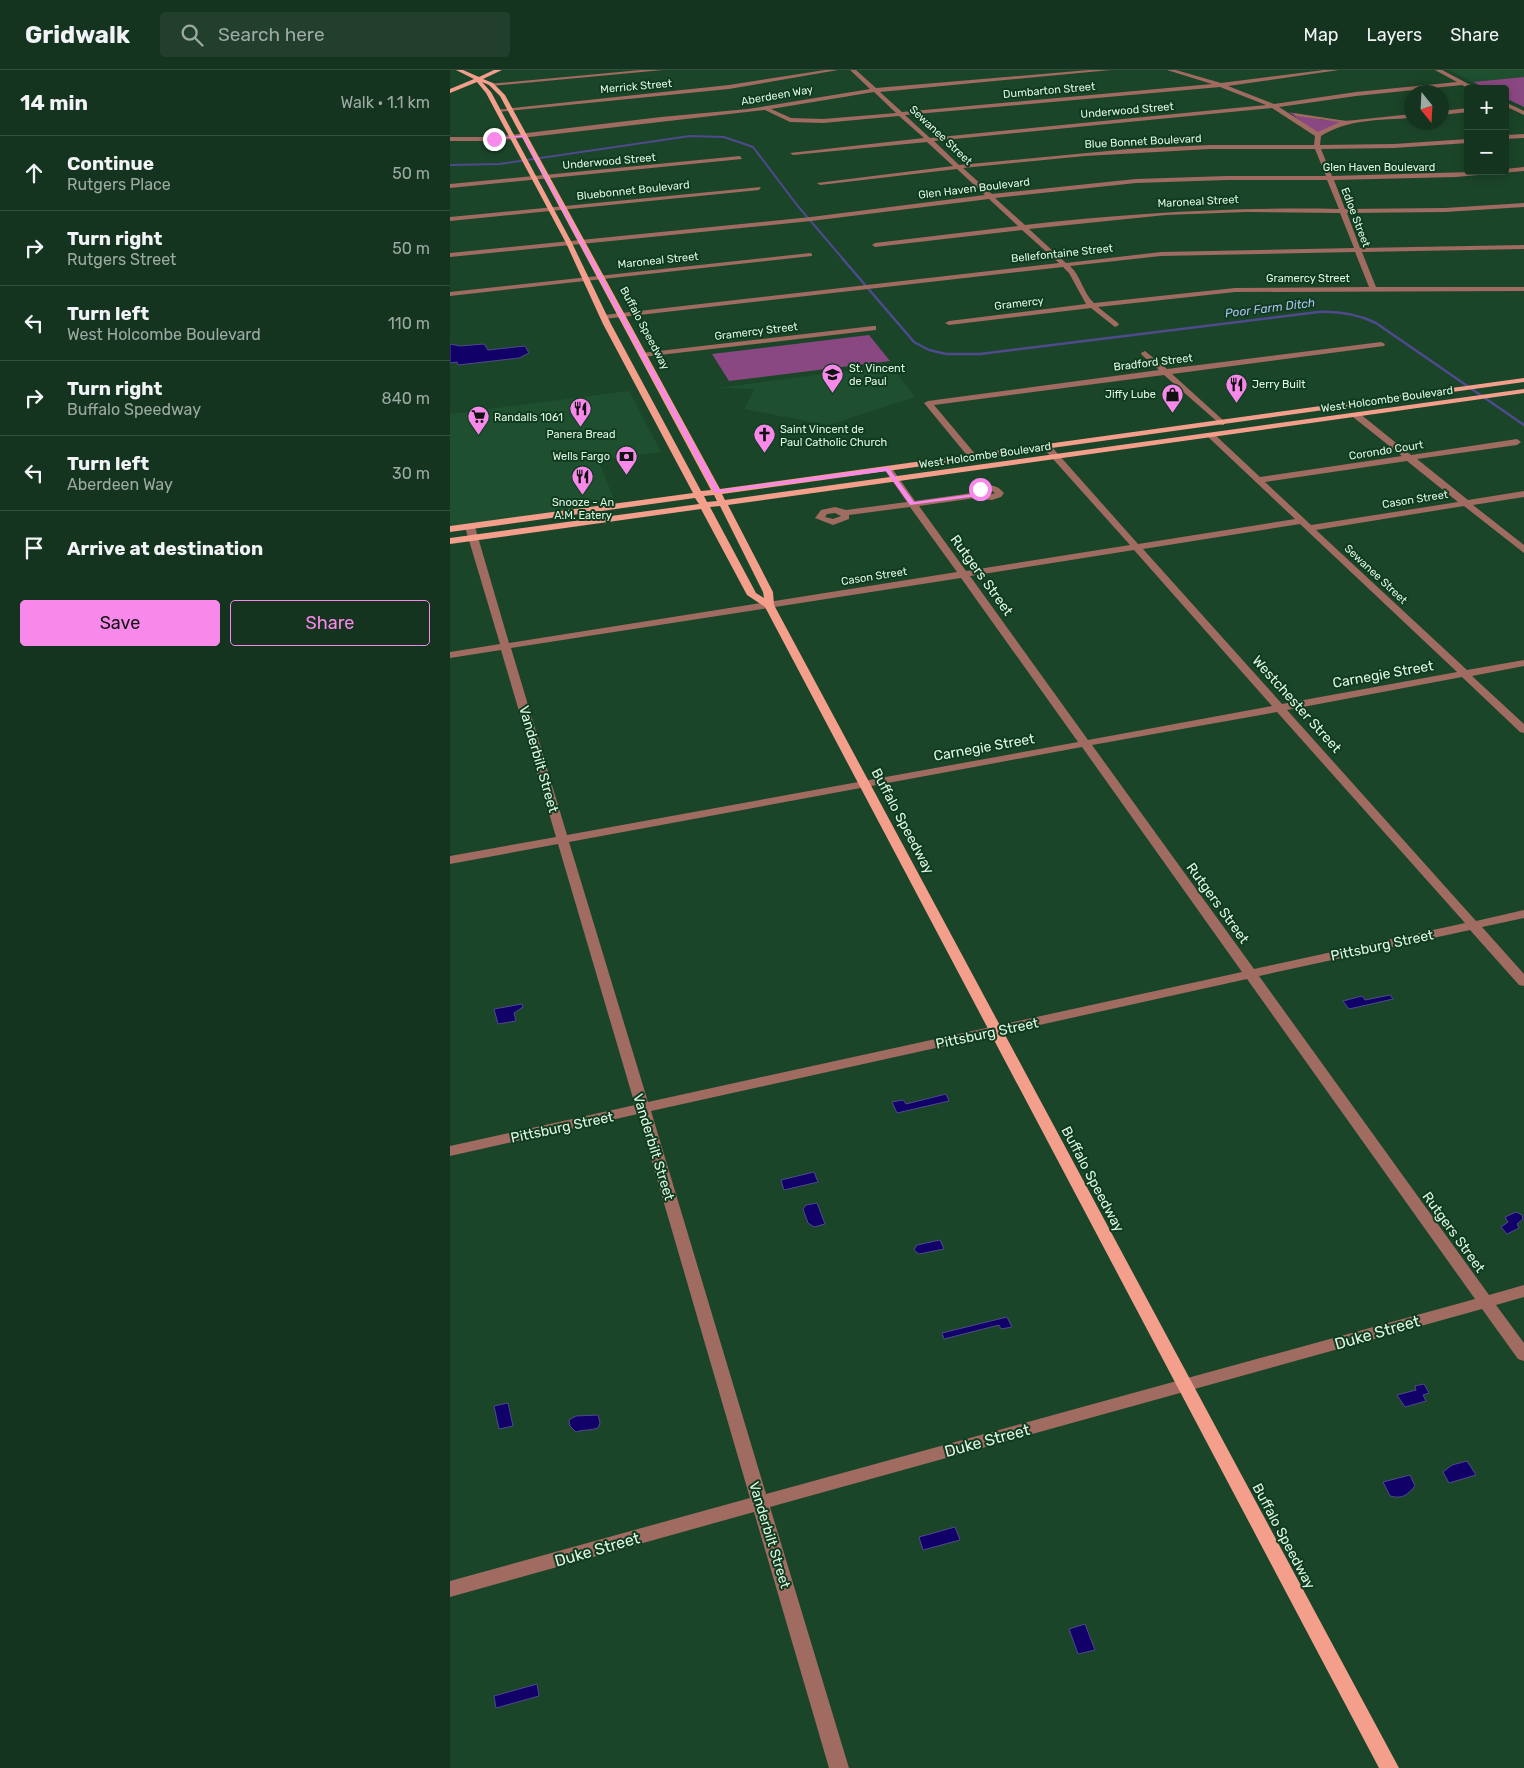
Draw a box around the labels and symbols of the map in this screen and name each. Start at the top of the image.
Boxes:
street label: Merrick Street [600,77,673,96]
street label: Dumbarton Street [1002,80,1096,101]
street label: Aberdeen Way [740,83,814,108]
north arrow [1404,85,1449,130]
street label: Underwood Street [1080,100,1175,121]
street label: Sewanee Street [907,103,975,168]
route end [483,128,506,151]
street label: Blue Bonnet Boulevard [1084,132,1202,151]
street label: Underwood Street [562,151,657,172]
street label: Glen Haven Boulevard [1323,161,1435,174]
street label: Glen Haven Boulevard [917,175,1031,202]
street label: Bluebonnet Boulevard [576,178,690,203]
street label: Edloe Street [1338,186,1373,249]
street label: Maroneal Street [1157,193,1240,210]
street label: Bellefontaine Street [1010,242,1114,265]
street label: Maroneal Street [617,250,700,271]
street label: Gramercy Street [1266,272,1351,285]
street label: Buffalo Speedway [617,284,672,372]
street label: Gramercy [994,294,1044,313]
water label: Poor Farm Ditch [1224,296,1316,320]
street label: Gramercy Street [714,320,799,343]
street label: Bradford Street [1113,351,1194,374]
school or university icon: St. Vincent de Paul [821,362,845,393]
place label: St. Vincent de Paul [849,362,906,388]
restaurant icon: Jerry Built [1224,372,1248,403]
place label: Jerry Built [1252,378,1306,391]
shop icon: Jiffy Lube [1160,382,1184,413]
street label: West Holcombe Boulevard [1320,384,1454,415]
place label: Jiffy Lube [1105,388,1156,401]
restaurant icon: Panera Bread [569,396,593,427]
supermarket icon: Randalls 1061 [466,405,490,436]
place label: Randalls 1061 [494,411,563,424]
church icon: Saint Vincent de Paul Catholic Church [752,423,776,454]
place label: Saint Vincent de Paul Catholic Church [780,423,887,449]
place label: Panera Bread [547,428,615,441]
street label: Corondo Court [1348,438,1425,463]
street label: West Holcombe Boulevard [918,440,1052,471]
bank icon: Wells Fargo [614,444,638,475]
place label: Wells Fargo [552,450,610,463]
restaurant icon: Snooze - An A.M. Eatery [571,464,595,495]
route start [969,478,992,501]
street label: Cason Street [1381,488,1450,511]
place label: Snooze - An A.M. Eatery [552,496,614,522]
street label: Rutgers Street [947,532,1017,619]
street label: Sewanee Street [1342,542,1410,607]
street label: Cason Street [840,565,909,588]
street label: Westchester Street [1249,652,1345,757]
street label: Carnegie Street [1331,657,1435,692]
street label: Vanderbilt Street [515,704,562,815]
street label: Carnegie Street [932,730,1036,765]
street label: Buffalo Speedway [868,765,938,877]
street label: Rutgers Street [1183,860,1253,947]
street label: Pittsburg Street [1329,926,1436,965]
street label: Pittsburg Street [934,1014,1041,1053]
street label: Vanderbilt Street [629,1092,678,1203]
street label: Pittsburg Street [509,1108,616,1147]
street label: Buffalo Speedway [1058,1123,1128,1235]
street label: Rutgers Street [1419,1189,1489,1276]
street label: Duke Street [1332,1311,1422,1354]
street label: Duke Street [942,1420,1032,1461]
street label: Vanderbilt Street [745,1480,794,1591]
street label: Buffalo Speedway [1249,1480,1319,1592]
street label: Duke Street [552,1528,642,1571]

